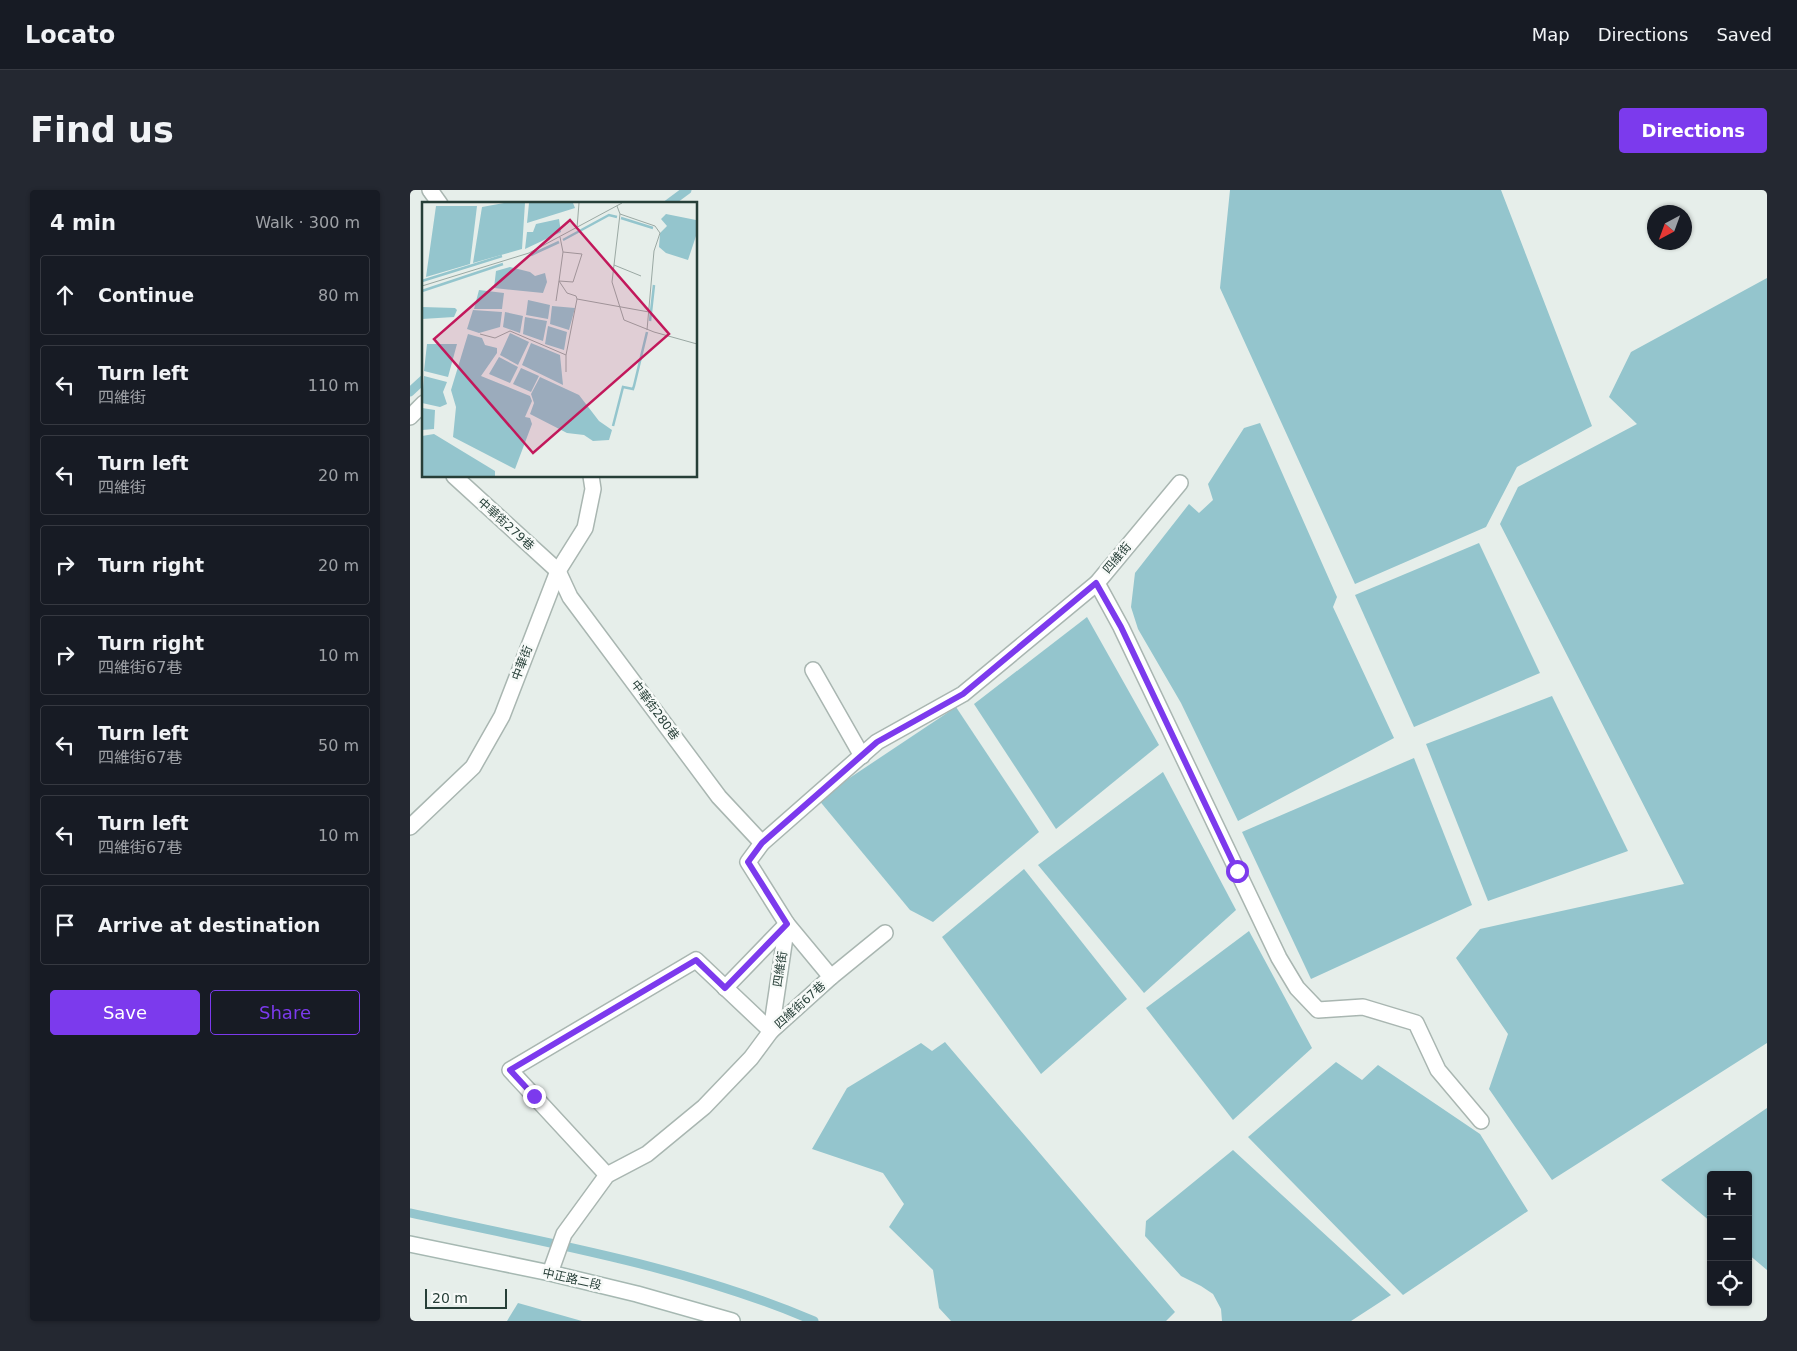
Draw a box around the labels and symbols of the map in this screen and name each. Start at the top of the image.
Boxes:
inset map [422,202,698,478]
north arrow [1647,205,1692,250]
street label: 中華街279巷 [475,495,537,553]
street label: 四維街 [1100,540,1134,576]
street label: 中華街 [509,644,535,682]
street label: 中華街280巷 [628,677,682,743]
route start [1226,860,1249,883]
street label: 四維街 [770,950,790,988]
street label: 四維街67巷 [772,979,828,1031]
route end [523,1085,546,1108]
street label: 中正路二段 [541,1265,603,1293]
scale bar [425,1286,508,1309]

